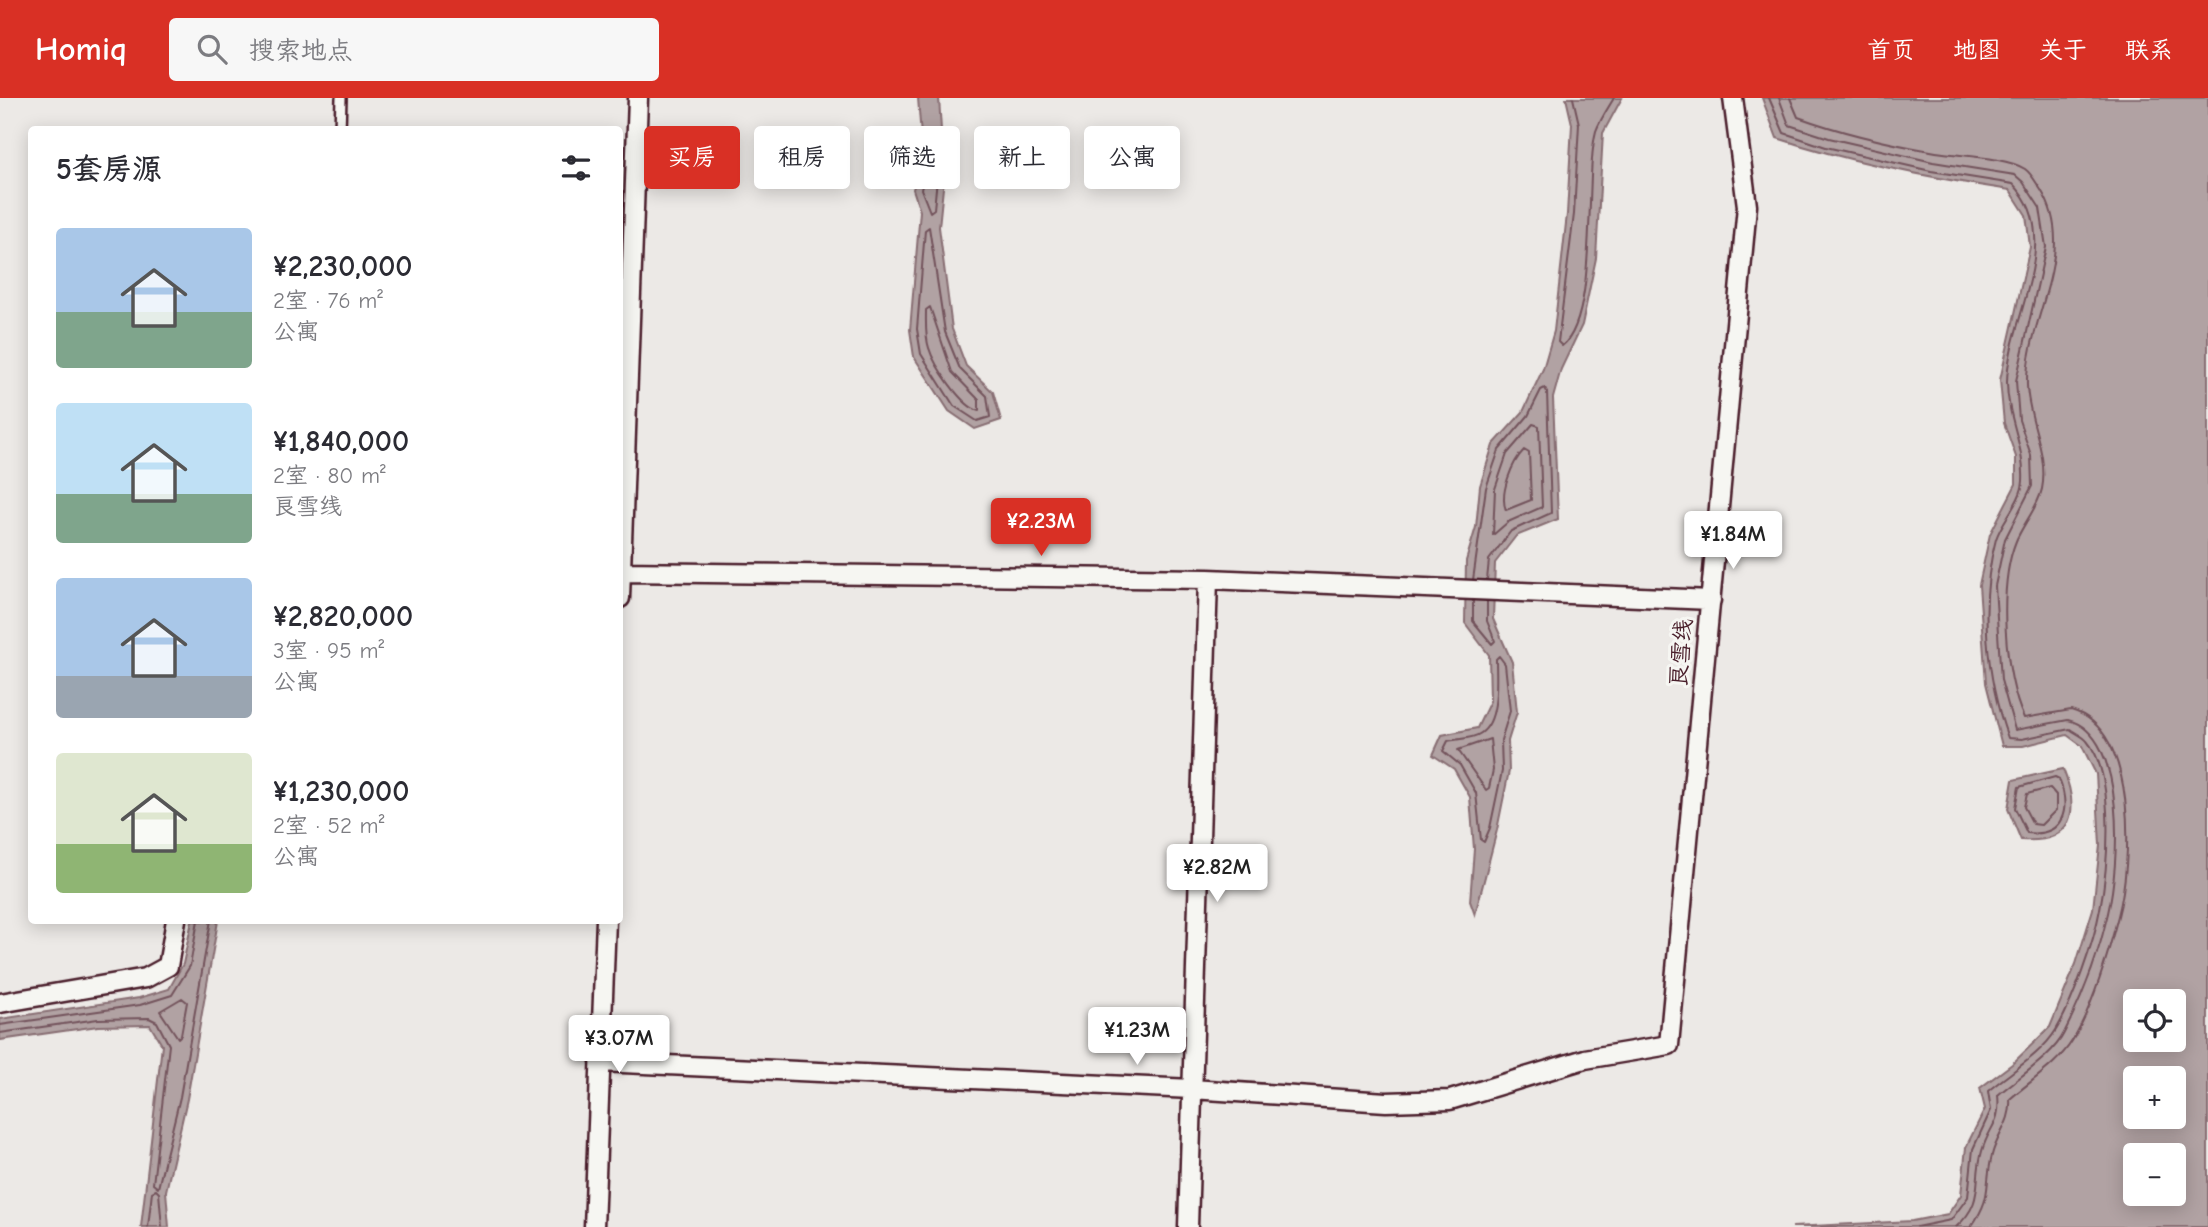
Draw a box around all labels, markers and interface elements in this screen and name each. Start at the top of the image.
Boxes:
search box [169,18,659,81]
text: Homiq [35,30,127,68]
icon: search [193,30,231,68]
text: 搜索地点 [249,36,353,66]
text: 首页 [1867,36,1915,64]
text: 地图 [1953,36,2001,64]
text: 关于 [2039,36,2087,64]
text: 联系 [2125,36,2173,64]
chip: 买房 [644,126,740,189]
chip: 租房 [754,126,850,189]
chip: 筛选 [864,126,960,189]
chip: 新上 [974,126,1070,189]
chip: 公寓 [1084,126,1180,189]
icon: filters [557,149,595,187]
text: 5套房源 [56,152,162,187]
text: ¥2,230,000 [273,249,413,284]
icon: home [112,256,196,340]
text: 2室 · 76 m² [273,287,383,314]
text: 公寓 [273,318,319,345]
text: ¥1,840,000 [273,424,409,459]
icon: home [112,431,196,515]
text: 2室 · 80 m² [273,462,386,489]
text: 良雪线 [273,493,342,520]
pin: ¥2.23M [984,498,1098,558]
text: ¥2.23M [1007,507,1075,534]
pin: ¥1.84M [1676,512,1790,571]
text: ¥1.84M [1700,520,1766,547]
text: ¥2,820,000 [273,599,413,634]
icon: home [112,606,196,690]
street label: 良雪线 [1665,617,1697,689]
text: 3室 · 95 m² [273,637,384,664]
text: 公寓 [273,668,319,695]
text: ¥1,230,000 [273,774,409,809]
icon: home [112,781,196,865]
text: 2室 · 52 m² [273,812,384,839]
text: 公寓 [273,843,319,870]
pin: ¥2.82M [1160,844,1274,904]
text: ¥2.82M [1183,853,1251,880]
map controls [2123,989,2186,1206]
button: locate [2123,989,2186,1052]
pin: ¥1.23M [1080,1007,1194,1067]
pin: ¥3.07M [562,1016,676,1075]
text: ¥1.23M [1104,1016,1170,1043]
text: ¥3.07M [585,1024,653,1051]
button: + [2123,1066,2186,1129]
button: − [2123,1143,2186,1206]

